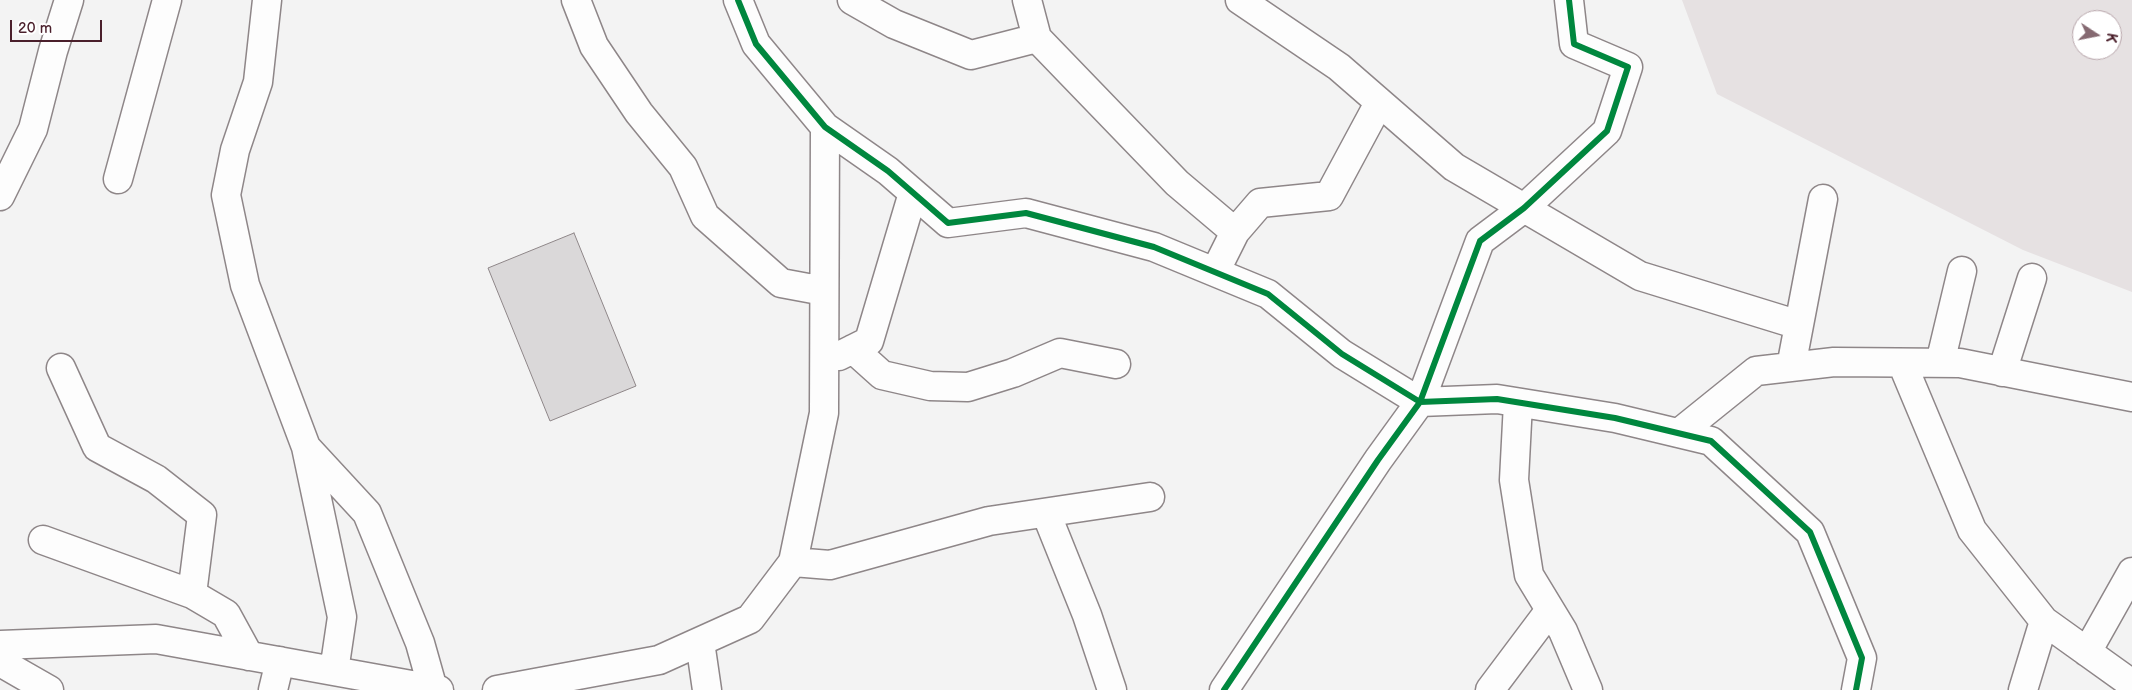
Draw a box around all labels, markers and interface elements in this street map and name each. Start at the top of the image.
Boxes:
scale bar [12,10,105,42]
north arrow [2072,10,2122,60]
text: 20 m [18,19,52,38]
text: K [2102,31,2120,44]

